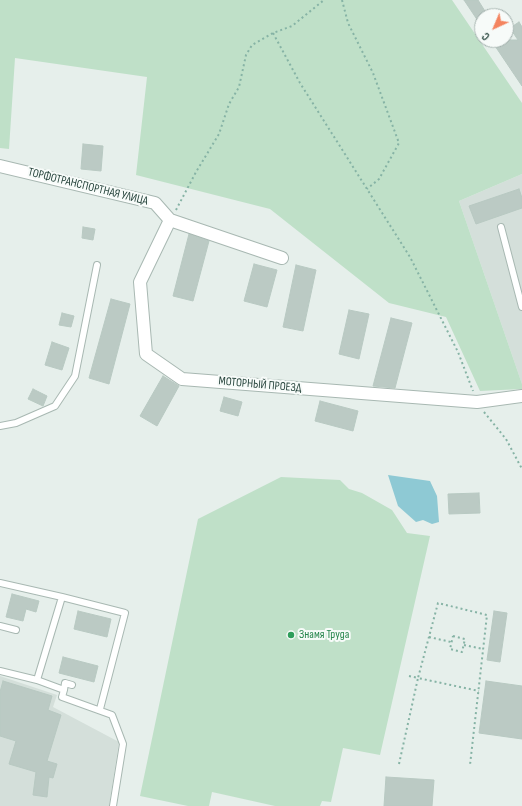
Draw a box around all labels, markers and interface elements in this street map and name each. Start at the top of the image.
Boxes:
north arrow [474,8,514,48]
text: С [479,30,493,43]
street label: ТОРФОТРАНСПОРТНАЯ УЛИЦА [26,165,150,209]
street label: МОТОРНЫЙ ПРОЕЗД [218,374,302,396]
place label: Знамя Труда [299,628,349,642]
marker: Знамя Труда [286,630,296,640]

